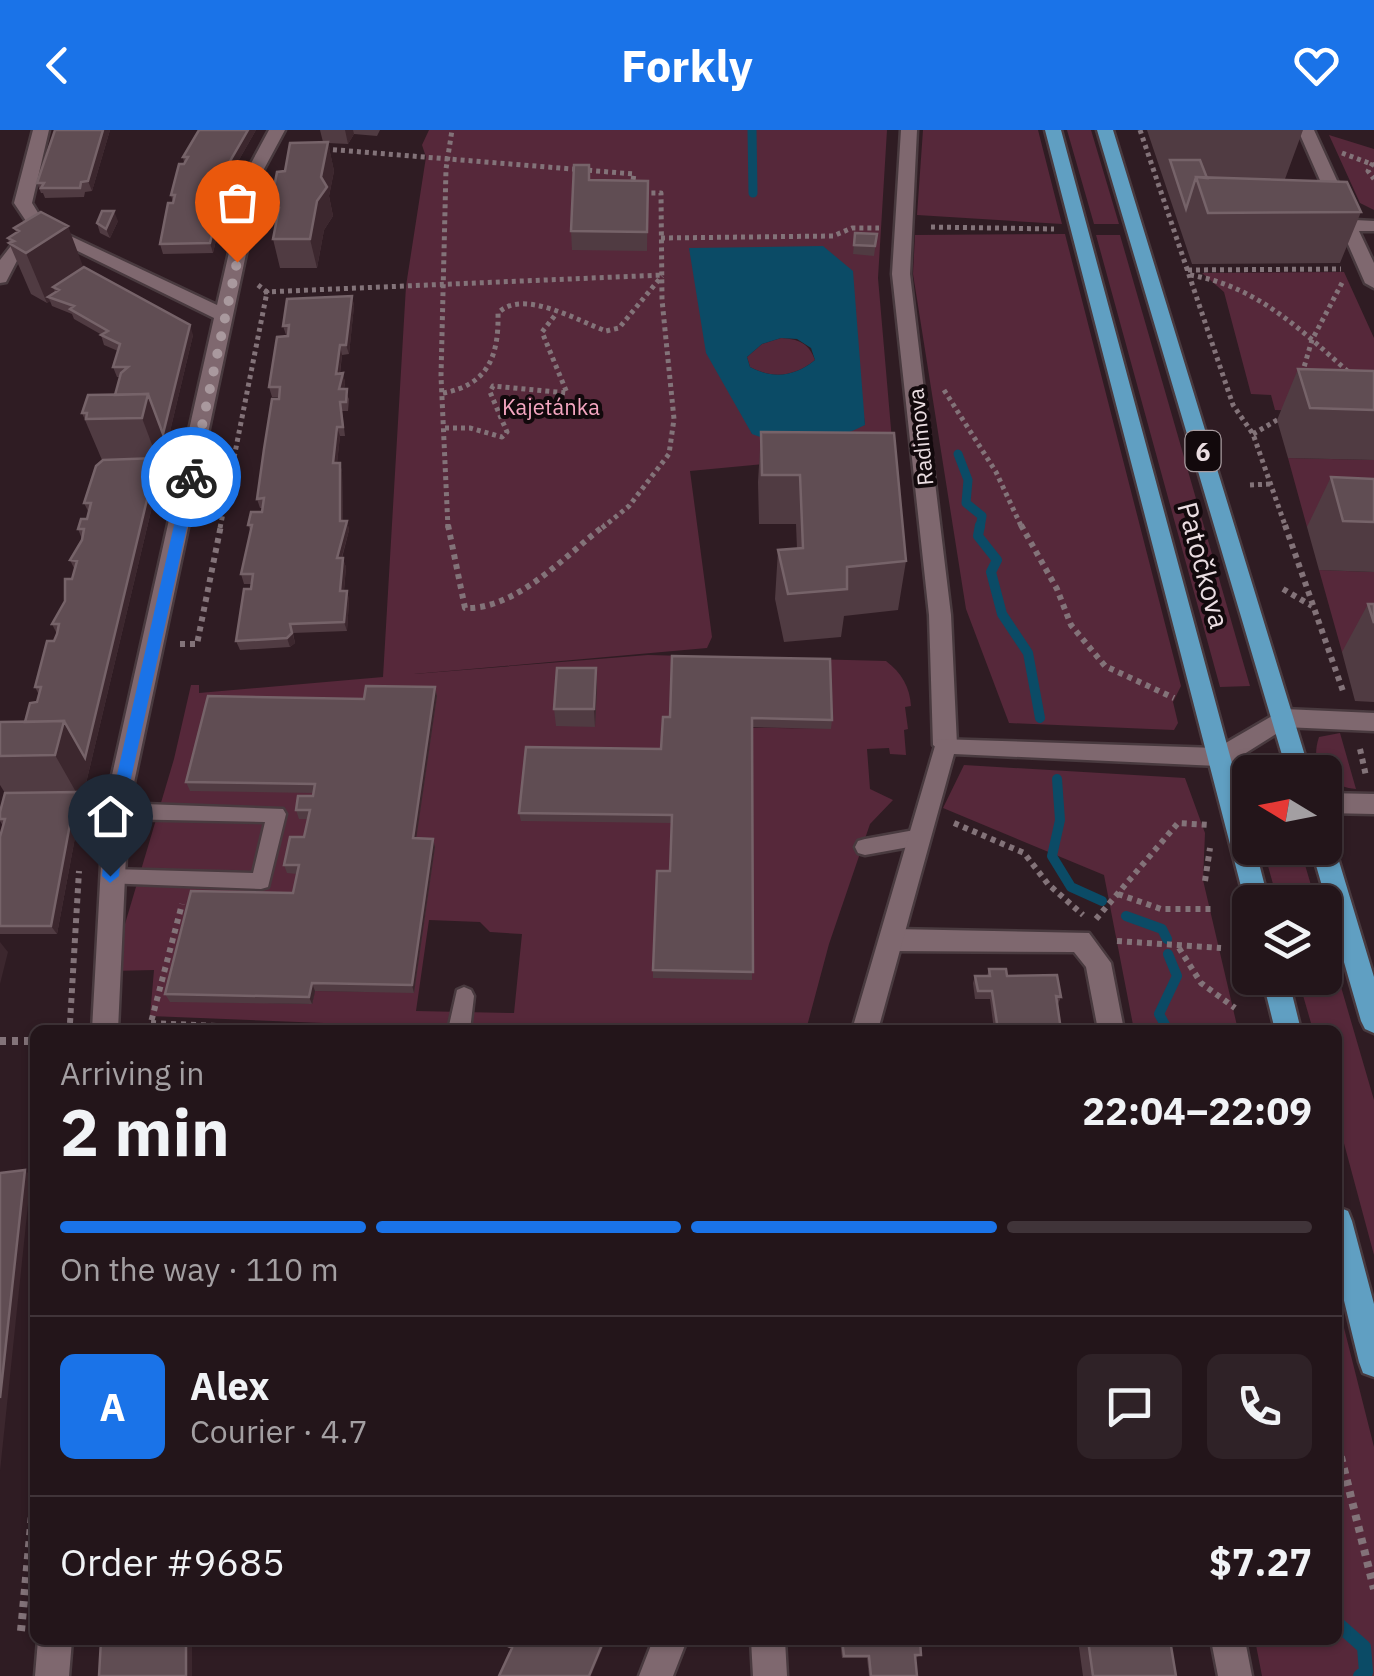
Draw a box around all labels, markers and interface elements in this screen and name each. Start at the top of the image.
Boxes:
text: Forkly [621,36,753,94]
icon: back [30,38,85,93]
icon: heart [1289,38,1344,93]
pin [195,160,280,263]
icon: bag [210,175,265,230]
street label: Radimova [900,387,940,487]
park label: Kajetánka [502,392,600,421]
courier [141,427,241,527]
road number: 6 [1186,431,1220,471]
icon: bike [164,450,219,505]
street label: Patočkova [1169,498,1239,632]
north arrow [1232,755,1342,865]
map controls [1232,755,1342,995]
pin [68,774,153,877]
icon: home [83,789,138,844]
button: layers [1232,885,1342,995]
text: Arriving in [60,1052,205,1094]
text: 22:04–22:09 [1082,1086,1312,1135]
text: 2 min [60,1089,230,1174]
text: On the way · 110 m [60,1248,339,1290]
button: chat [1077,1354,1182,1459]
button: phone [1207,1354,1312,1459]
text: Alex [190,1361,270,1410]
text: A [99,1382,126,1431]
text: Courier · 4.7 [190,1410,368,1452]
text: Order #9685 [60,1537,285,1586]
text: $7.27 [1209,1537,1312,1586]

